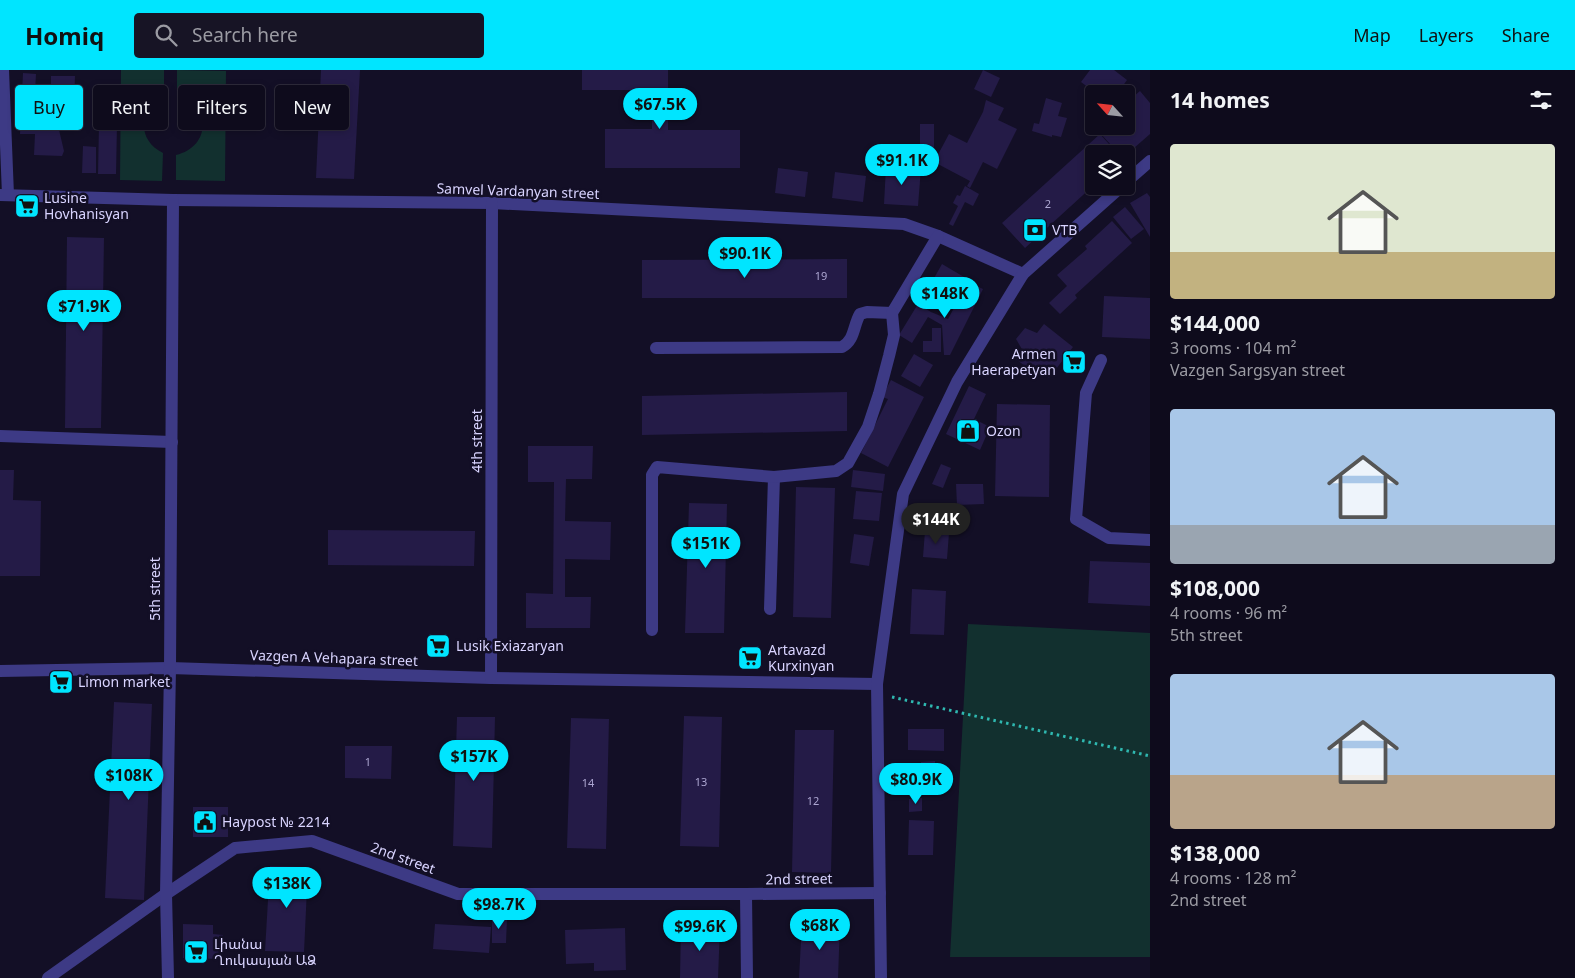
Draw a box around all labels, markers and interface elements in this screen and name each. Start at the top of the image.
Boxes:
search box [134,13,484,58]
text: Homiq [25,19,104,52]
icon: search [152,21,180,49]
text: Search here [192,22,298,48]
text: Map [1353,23,1391,47]
text: Layers [1419,23,1474,47]
text: Share [1502,23,1550,47]
chip: Buy [15,85,83,130]
chip: Rent [93,85,168,130]
chip: Filters [178,85,265,130]
chip: New [275,85,349,130]
north arrow [1085,85,1135,135]
map controls [1085,85,1135,195]
text: 14 homes [1170,86,1270,114]
icon: filters [1527,86,1555,114]
pin: $67.5K [619,88,701,130]
text: $67.5K [634,93,686,115]
pin: $91.1K [861,144,943,186]
button: layers [1085,145,1135,195]
text: $91.1K [876,149,928,171]
icon: home [1318,177,1408,267]
street label: Samvel Vardanyan street [436,178,600,203]
place label: Lusine Hovhanisyan [44,188,129,223]
supermarket icon: Lusine Hovhanisyan [14,193,40,219]
house number: 2 [1045,196,1051,211]
bank icon: VTB [1022,217,1048,243]
place label: VTB [1052,220,1077,239]
pin: $90.1K [704,236,786,279]
text: $90.1K [719,242,771,264]
house number: 19 [815,268,827,283]
pin: $148K [910,276,980,319]
text: $148K [921,282,969,304]
pin: $71.9K [43,290,125,332]
text: $71.9K [58,295,110,317]
text: $144,000 [1170,309,1260,337]
text: 3 rooms · 104 m² [1170,337,1296,359]
place label: Armen Haerapetyan [971,344,1056,379]
supermarket icon: Armen Haerapetyan [1061,349,1087,375]
text: Vazgen Sargsyan street [1170,359,1345,381]
street label: 4th street [467,409,486,473]
shop icon: Ozon [955,418,981,444]
place label: Ozon [986,421,1021,440]
icon: home [1318,442,1408,532]
pin: $144K [901,502,971,545]
text: $144K [912,508,960,530]
pin: $151K [671,526,741,569]
text: $151K [682,532,730,554]
street label: 5th street [145,557,164,621]
text: $108,000 [1170,574,1260,602]
text: 4 rooms · 96 m² [1170,602,1287,624]
text: 5th street [1170,624,1243,646]
supermarket icon: Lusik Exiazaryan [425,633,451,659]
place label: Lusik Exiazaryan [456,636,564,655]
place label: Artavazd Kurxinyan [768,640,834,675]
street label: Vazgen A Vehapara street [250,645,418,670]
supermarket icon: Artavazd Kurxinyan [737,645,763,671]
supermarket icon: Limon market [48,669,74,695]
place label: Limon market [78,672,170,691]
icon: home [1318,707,1408,797]
pin: $157K [439,740,509,782]
text: $157K [450,745,498,767]
house number: 1 [365,754,371,769]
pin: $108K [94,758,164,801]
pin: $80.9K [875,762,957,805]
text: $108K [105,764,153,786]
text: $80.9K [890,768,942,790]
house number: 13 [695,774,707,789]
house number: 14 [582,775,595,790]
house number: 12 [807,793,819,808]
public building icon: Haypost № 2214 [192,809,218,835]
place label: Haypost № 2214 [222,812,330,831]
street label: 2nd street [368,837,438,878]
text: $138,000 [1170,839,1260,867]
pin: $138K [252,866,322,909]
text: 4 rooms · 128 m² [1170,867,1296,889]
street label: 2nd street [765,868,833,889]
text: $138K [263,872,311,894]
pin: $98.7K [458,888,540,930]
text: 2nd street [1170,889,1247,911]
text: $98.7K [473,893,525,915]
pin: $68K [790,908,850,951]
pin: $99.6K [659,910,741,952]
text: $68K [801,914,839,936]
text: $99.6K [674,915,726,937]
place label: Լիանա Ղուկասյան ԱՁ [214,934,316,969]
supermarket icon: Լիանա Ղուկասյան ԱՁ [183,939,209,965]

